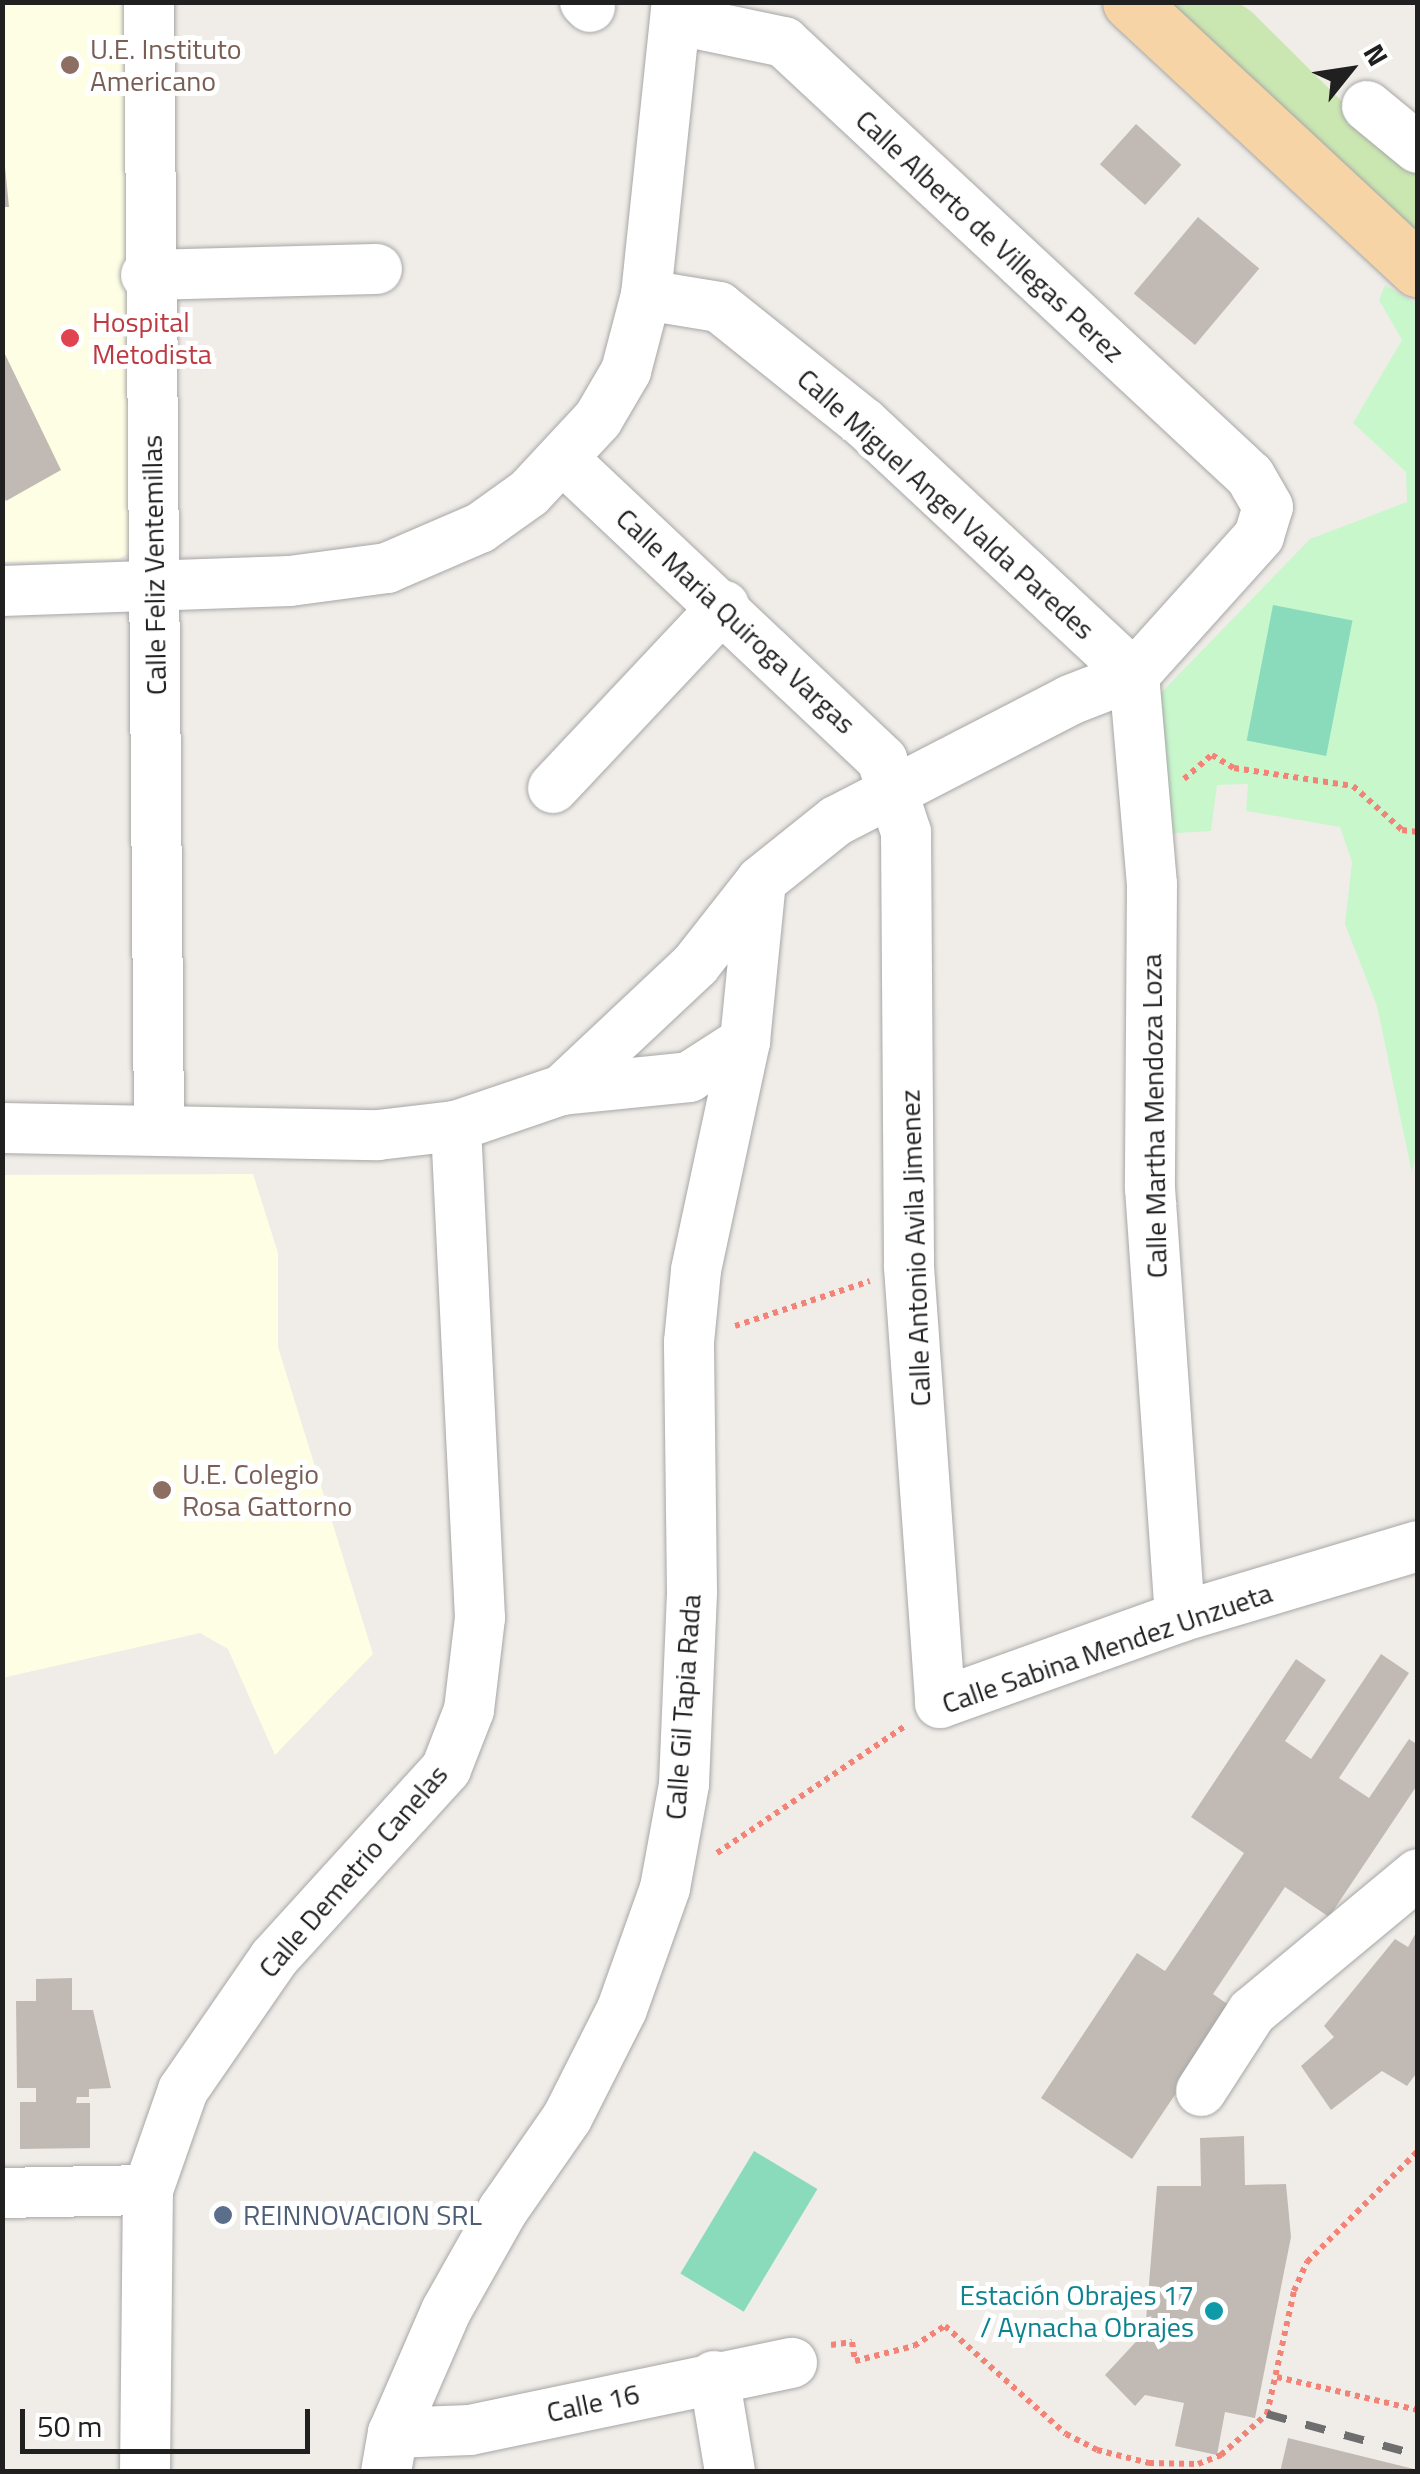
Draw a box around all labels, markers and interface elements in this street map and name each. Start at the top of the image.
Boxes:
north arrow [1300,20,1400,120]
place label: U.E. Instituto Americano [90,32,242,98]
text: N [1353,36,1400,74]
marker: U.E. Instituto Americano [59,54,81,76]
street label: Calle Alberto de Villegas Perez [849,103,1131,369]
place label: Hospital Metodista [92,305,212,371]
marker: Hospital Metodista [57,325,83,351]
street label: Calle Miguel Angel Valda Paredes [791,362,1101,646]
street label: Calle Feliz Ventemillas [135,435,173,695]
street label: Calle Maria Quiroga Vargas [609,501,863,741]
street label: Calle Martha Mendoza Loza [1134,953,1174,1279]
street label: Calle Antonio Avila Jimenez [893,1089,937,1407]
place label: U.E. Colegio Rosa Gattorno [182,1457,352,1523]
marker: U.E. Colegio Rosa Gattorno [151,1479,173,1501]
street label: Calle Sabina Mendez Unzueta [938,1576,1276,1720]
street label: Calle Gil Tapia Rada [658,1593,708,1821]
street label: Calle Demetrio Canelas [252,1758,454,1984]
place label: REINNOVACION SRL [243,2198,482,2232]
marker: REINNOVACION SRL [212,2204,234,2226]
place label: Estación Obrajes 17 / Aynacha Obrajes [960,2278,1194,2344]
marker: Estación Obrajes 17 / Aynacha Obrajes [1203,2300,1225,2322]
street label: Calle 16 [544,2377,642,2429]
scale bar [25,2389,315,2451]
text: 50 m [37,2403,102,2449]

